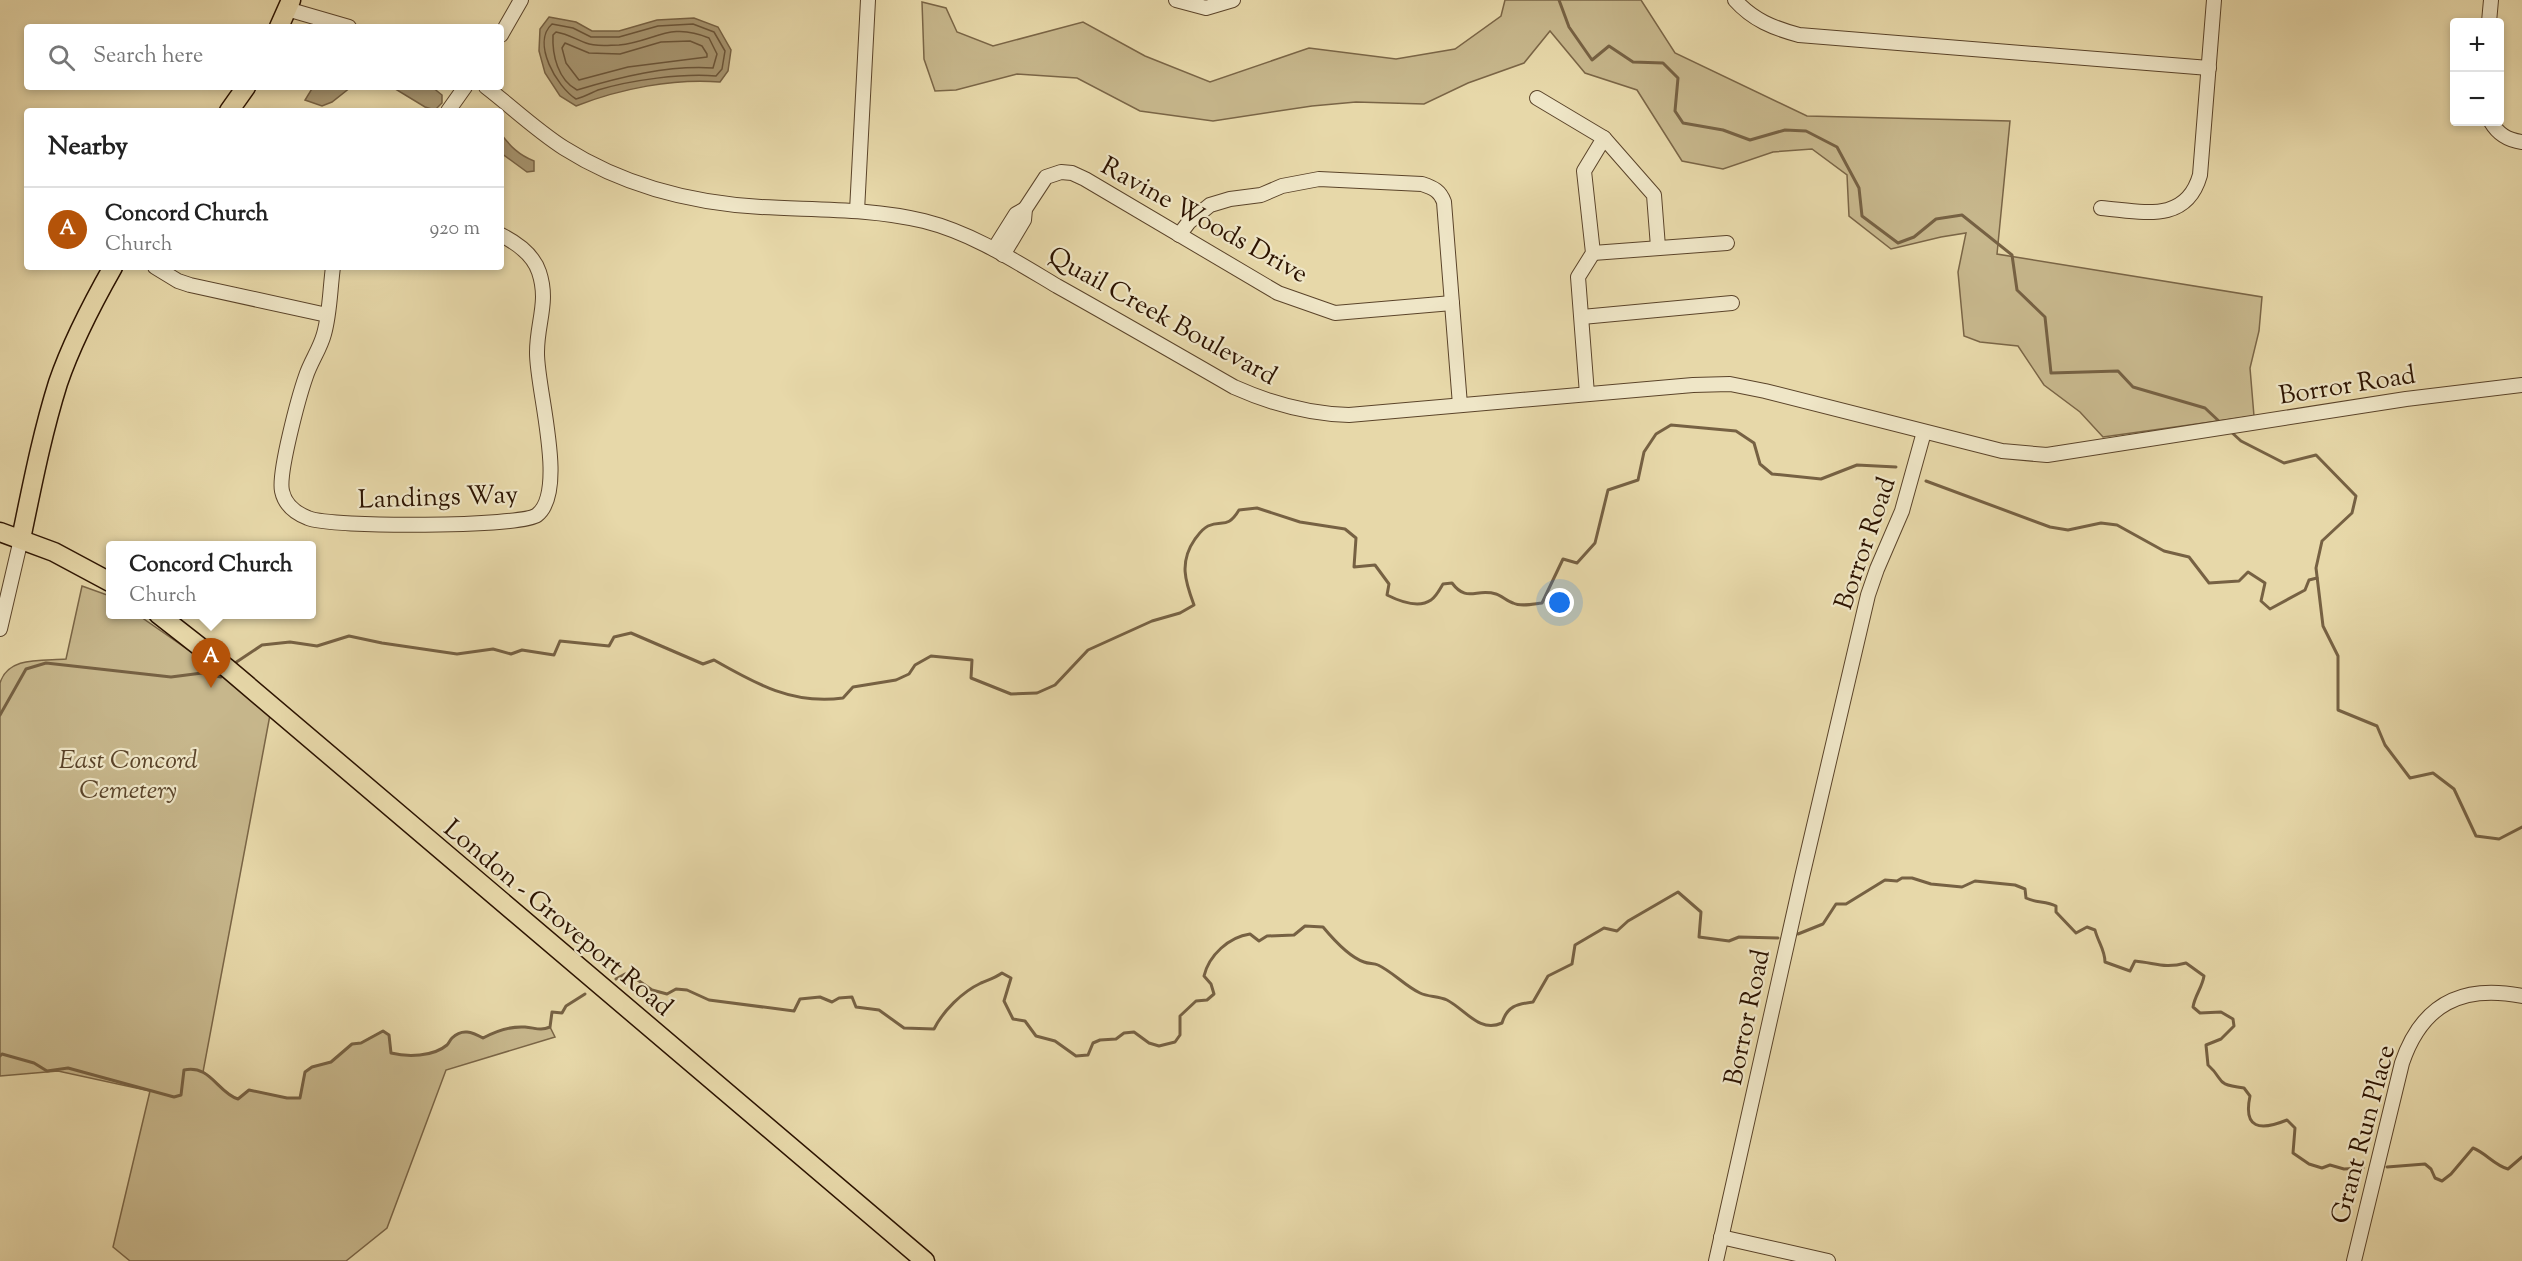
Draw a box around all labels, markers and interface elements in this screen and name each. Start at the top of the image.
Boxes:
map controls [2450,18,2504,126]
button: + [2450,18,2504,72]
search box [24,24,504,90]
icon: search [45,41,78,74]
text: Search here [93,41,203,73]
button: − [2450,72,2504,126]
text: Nearby [48,129,128,166]
street label: Ravine Woods Drive [1093,149,1314,294]
text: Concord Church [105,199,268,231]
text: A [59,215,76,244]
text: 920 m [430,215,480,244]
text: Church [105,231,172,260]
street label: Quail Creek Boulevard [1040,239,1283,396]
street label: Borror Road [2276,357,2419,416]
street label: Borror Road [1826,472,1906,615]
street label: Landings Way [357,477,519,520]
popup [106,541,316,619]
text: Concord Church [129,550,293,582]
text: Church [129,582,197,611]
your location [1545,588,1574,617]
pin: A [192,638,230,688]
park label: East Concord Cemetery [58,743,198,810]
street label: London - Groveport Road [435,812,680,1026]
street label: Borror Road [1716,946,1781,1089]
street label: Grant Run Place [2323,1041,2406,1228]

